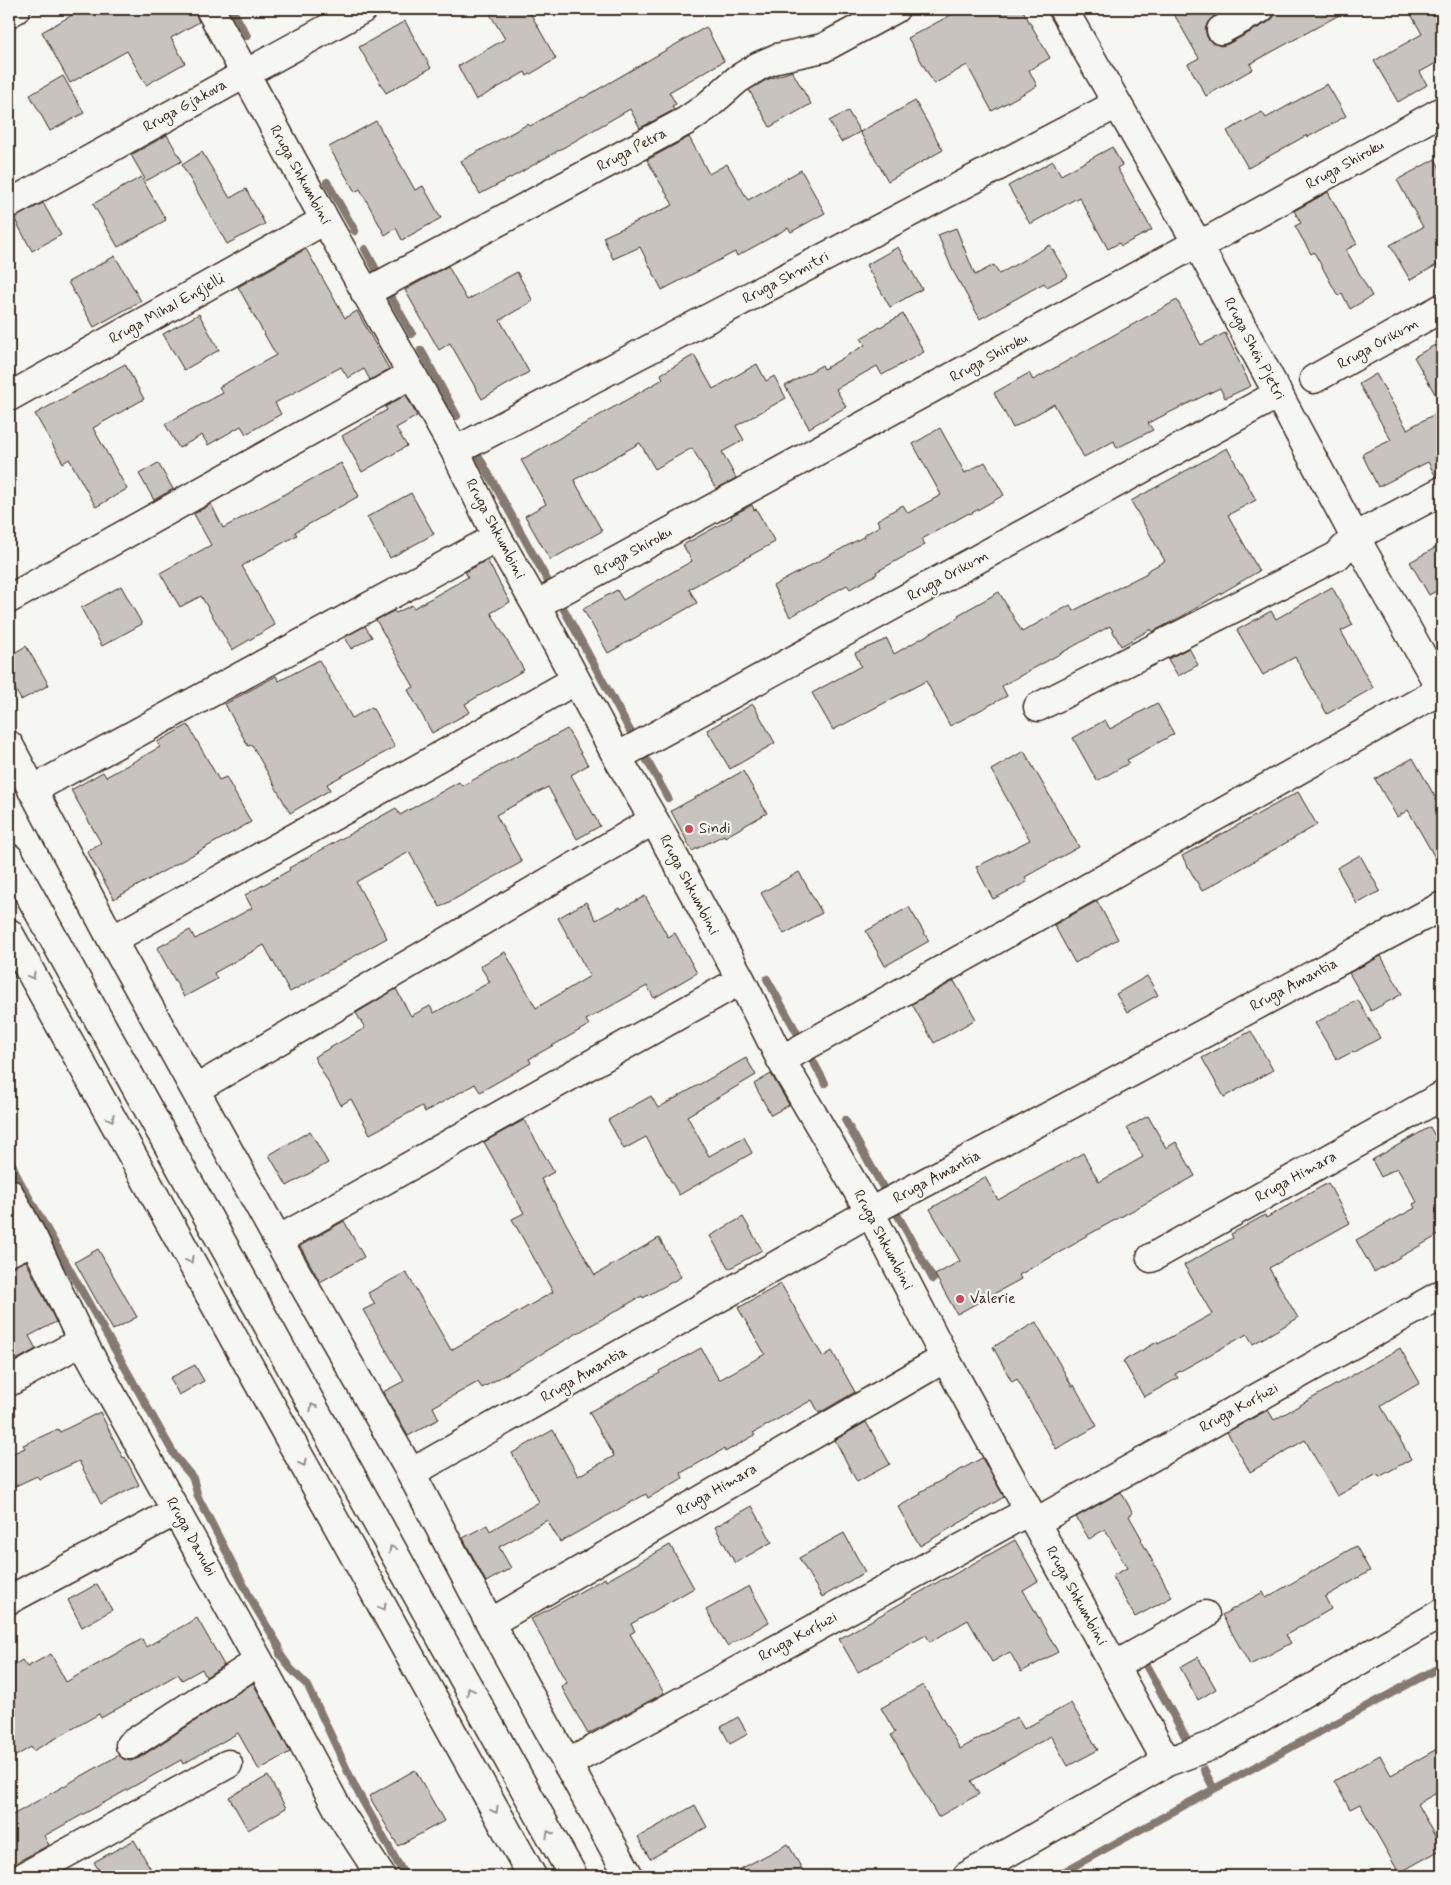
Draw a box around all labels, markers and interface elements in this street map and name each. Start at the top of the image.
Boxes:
street label: Rruga Gjakova [140,75,231,138]
street label: Rruga Shkumbini [264,122,336,229]
street label: Rruga Petra [594,123,671,178]
street label: Rruga Shiroku [1303,135,1388,195]
street label: Rruga Shmitri [739,247,833,310]
street label: Rruga Mihal Engjelli [106,269,229,350]
street label: Rruga Shën Pjetri [1218,294,1289,404]
street label: Rruga Orikum [1334,314,1422,375]
street label: Rruga Shiroku [947,328,1032,388]
street label: Rruga Shkumbini [459,475,530,583]
street label: Rruga Shiroku [591,522,676,582]
street label: Rruga Orikum [904,546,992,607]
place label: Sindi [699,819,730,839]
marker: Sindi [683,823,695,835]
street label: Rruga Shkumbini [653,831,724,939]
street label: Rruga Amantia [1247,953,1342,1017]
one-way arrow [26,970,36,979]
one-way arrow [105,1112,115,1121]
street label: Rruga Amantia [890,1145,985,1209]
street label: Rruga Himara [1252,1146,1341,1208]
street label: Rruga Shkumbini [847,1186,918,1294]
one-way arrow [184,1254,194,1263]
place label: Valerie [970,1289,1015,1309]
marker: Valerie [954,1293,966,1305]
street label: Rruga Amantia [537,1342,632,1409]
street label: Rruga Korfuzi [1196,1378,1282,1439]
one-way arrow [309,1404,319,1413]
one-way arrow [297,1458,307,1467]
street label: Rruga Himara [673,1459,761,1522]
street label: Rruga Danubi [160,1494,221,1580]
street label: Rruga Shkumbini [1040,1543,1112,1650]
one-way arrow [388,1546,398,1555]
one-way arrow [376,1602,386,1611]
street label: Rruga Korfuzi [755,1607,841,1668]
one-way arrow [467,1688,477,1697]
one-way arrow [489,1804,499,1813]
one-way arrow [545,1830,555,1839]

